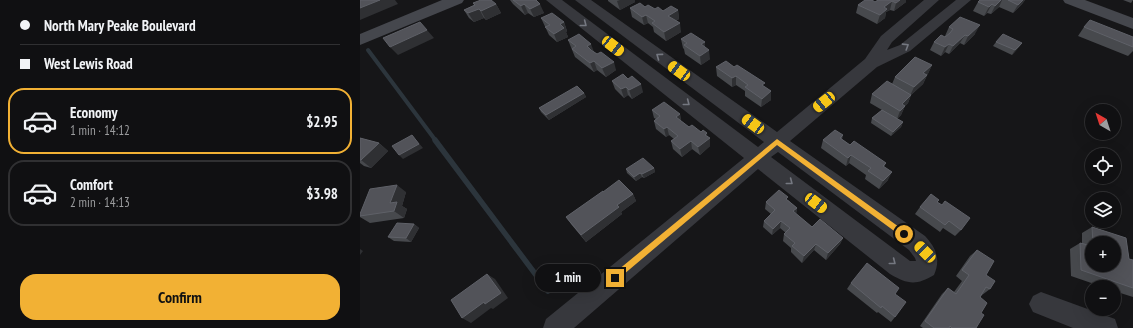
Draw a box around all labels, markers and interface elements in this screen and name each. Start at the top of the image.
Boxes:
text: North Mary Peake Boulevard [44,16,196,35]
one-way arrow [580,19,587,26]
car [600,34,626,58]
one-way arrow [902,44,909,51]
text: West Lewis Road [44,54,133,73]
one-way arrow [656,54,663,61]
car [666,59,692,83]
car [811,90,837,114]
one-way arrow [683,98,690,105]
icon: car [22,103,58,139]
text: Economy [70,103,118,122]
north arrow [1085,104,1121,140]
map controls [1085,104,1121,316]
text: $2.95 [306,112,338,131]
car [740,112,766,136]
text: 1 min · 14:12 [70,122,130,139]
button: locate [1085,148,1121,184]
icon: car [22,175,58,211]
text: Comfort [70,175,113,194]
one-way arrow [786,178,793,185]
text: $3.98 [306,184,338,203]
car [803,191,829,215]
button: layers [1085,192,1121,228]
text: 2 min · 14:13 [70,194,130,211]
route start [895,225,913,243]
button: + [1085,236,1121,272]
car [912,239,938,265]
one-way arrow [888,257,895,264]
callout: 1 min [535,264,601,292]
text: 1 min [555,269,581,286]
route end [606,269,624,287]
button: Confirm [20,274,340,320]
button: − [1085,280,1121,316]

